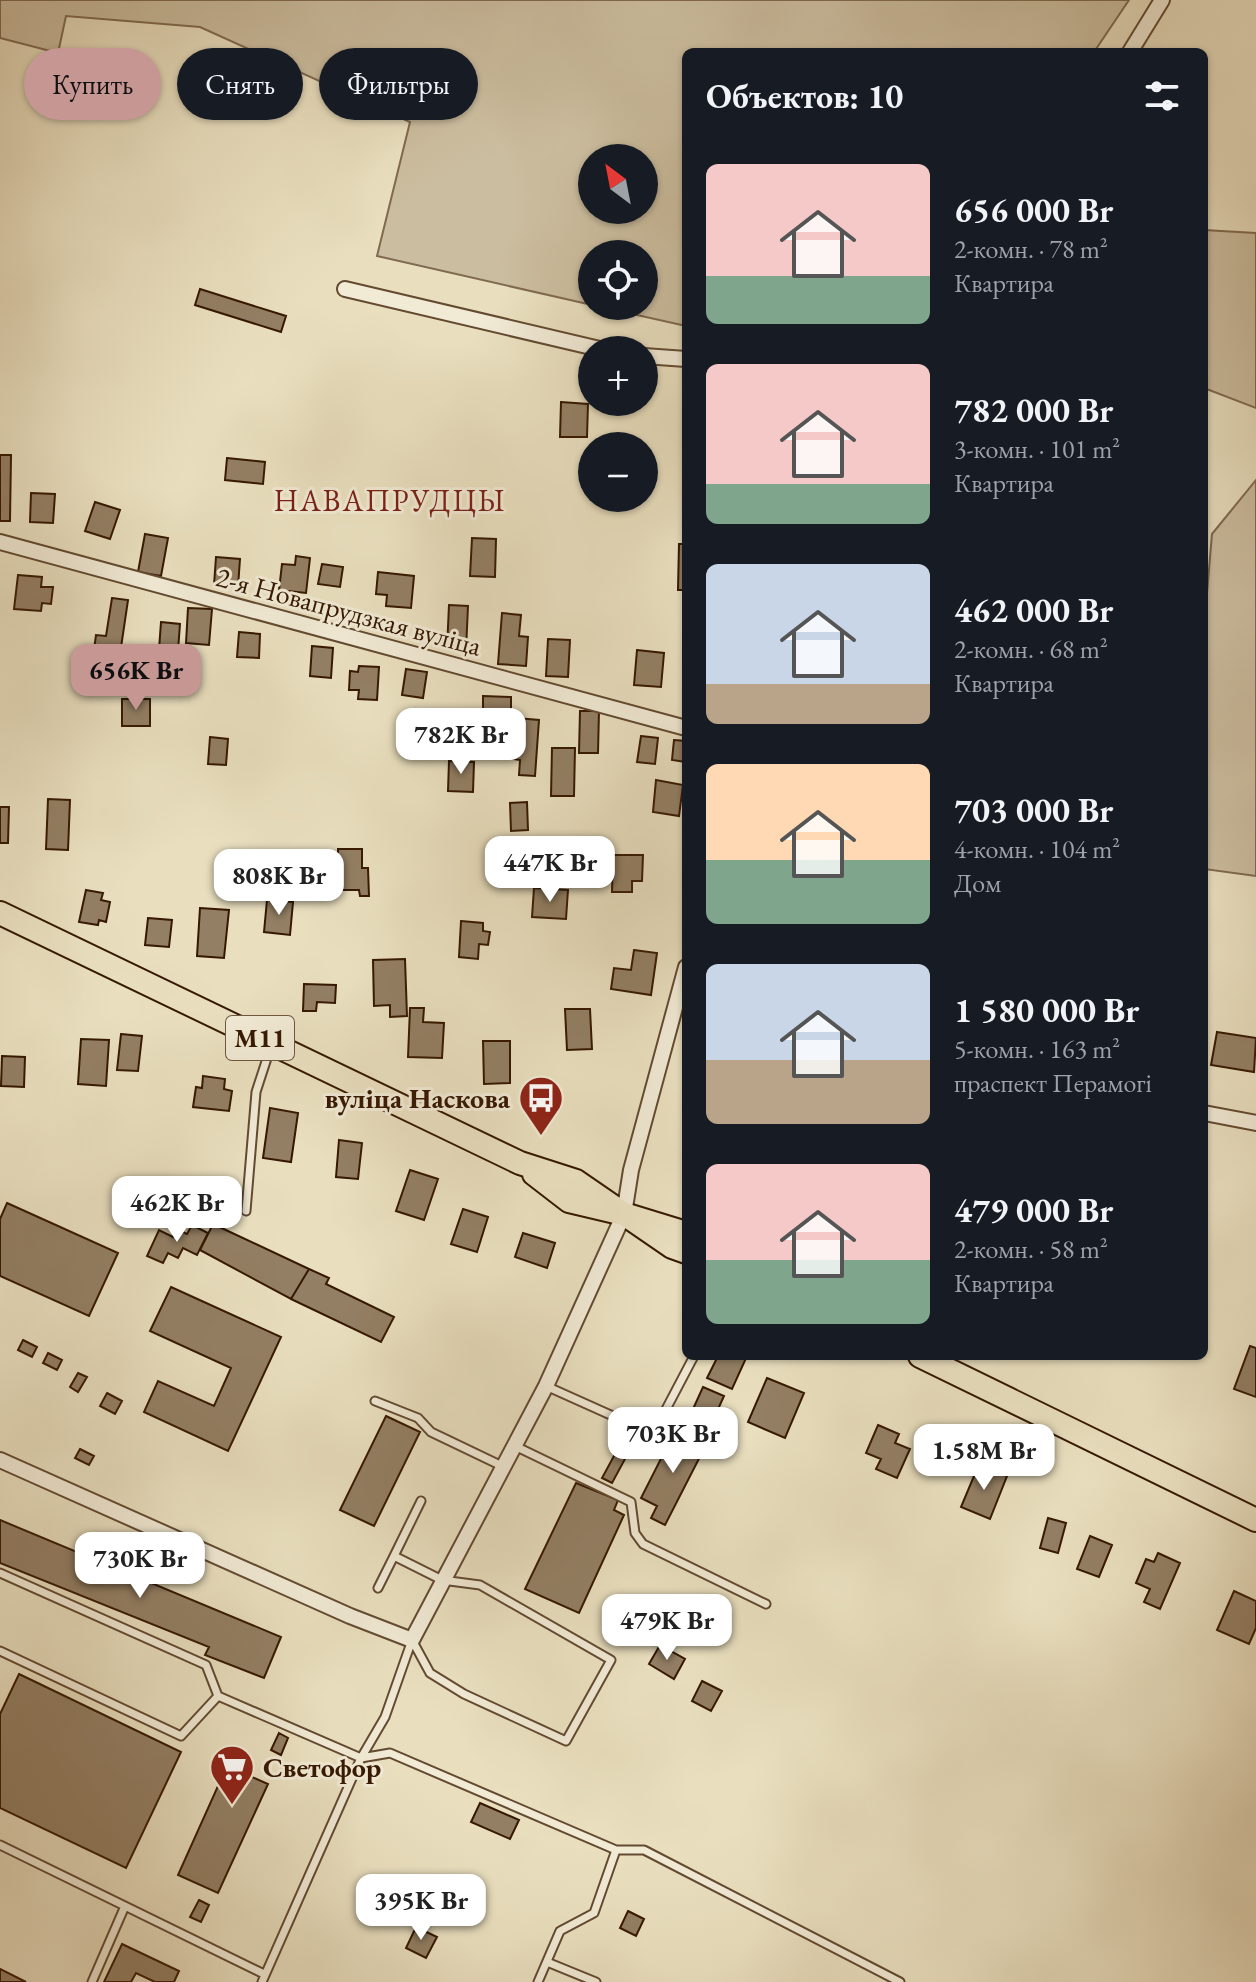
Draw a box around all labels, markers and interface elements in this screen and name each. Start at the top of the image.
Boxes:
chip: Купить [24,48,161,120]
chip: Снять [177,48,303,120]
chip: Фильтры [319,48,478,120]
text: Объектов: 10 [706,74,903,118]
icon: filters [1140,74,1184,118]
north arrow [578,144,658,224]
map controls [578,144,658,512]
text: 656 000 Br [954,188,1113,232]
icon: home [770,196,866,292]
text: 2-комн. · 78 m² [954,232,1108,266]
button: locate [578,240,658,320]
text: Квартира [954,266,1054,300]
button: + [578,336,658,416]
text: 782 000 Br [954,388,1113,432]
icon: home [770,396,866,492]
button: − [578,432,658,512]
text: 3-комн. · 101 m² [954,432,1120,466]
text: Квартира [954,466,1054,500]
district label: НАВАПРУДЦЫ [274,481,506,520]
street label: 2-я Новапрудзкая вуліца [213,558,486,664]
text: 462 000 Br [954,588,1113,632]
icon: home [770,596,866,692]
text: 2-комн. · 68 m² [954,632,1108,666]
pin: 656K Br [62,644,210,712]
text: 656K Br [89,653,183,687]
text: Квартира [954,666,1054,700]
pin: 782K Br [387,708,535,776]
text: 782K Br [414,717,508,751]
text: 703 000 Br [954,788,1113,832]
icon: home [770,796,866,892]
text: 4-комн. · 104 m² [954,832,1120,866]
pin: 447K Br [476,836,624,904]
text: 447K Br [503,845,597,879]
pin: 808K Br [205,849,353,917]
text: 808K Br [232,858,326,892]
text: Дом [954,866,1001,900]
text: 1 580 000 Br [954,988,1139,1032]
icon: home [770,996,866,1092]
road number: М11 [226,1016,294,1060]
text: 5-комн. · 163 m² [954,1032,1120,1066]
text: праспект Перамогі [954,1066,1152,1100]
bus stop icon: вуліца Наскова [517,1074,565,1137]
place label: вуліца Наскова [325,1080,511,1116]
pin: 462K Br [103,1176,251,1244]
text: 462K Br [130,1185,224,1219]
text: 479 000 Br [954,1188,1113,1232]
icon: home [770,1196,866,1292]
text: 2-комн. · 58 m² [954,1232,1108,1266]
text: Квартира [954,1266,1054,1300]
pin: 703K Br [599,1407,747,1475]
text: 703K Br [626,1416,720,1450]
pin: 1.58M Br [901,1424,1067,1492]
text: 1.58M Br [932,1433,1036,1467]
pin: 730K Br [66,1532,214,1600]
text: 730K Br [93,1541,187,1575]
pin: 479K Br [593,1594,741,1662]
text: 479K Br [620,1603,714,1637]
supermarket icon: Светофор [208,1743,256,1806]
place label: Светофор [263,1749,381,1785]
pin: 395K Br [347,1874,495,1942]
text: 395K Br [374,1883,468,1917]

